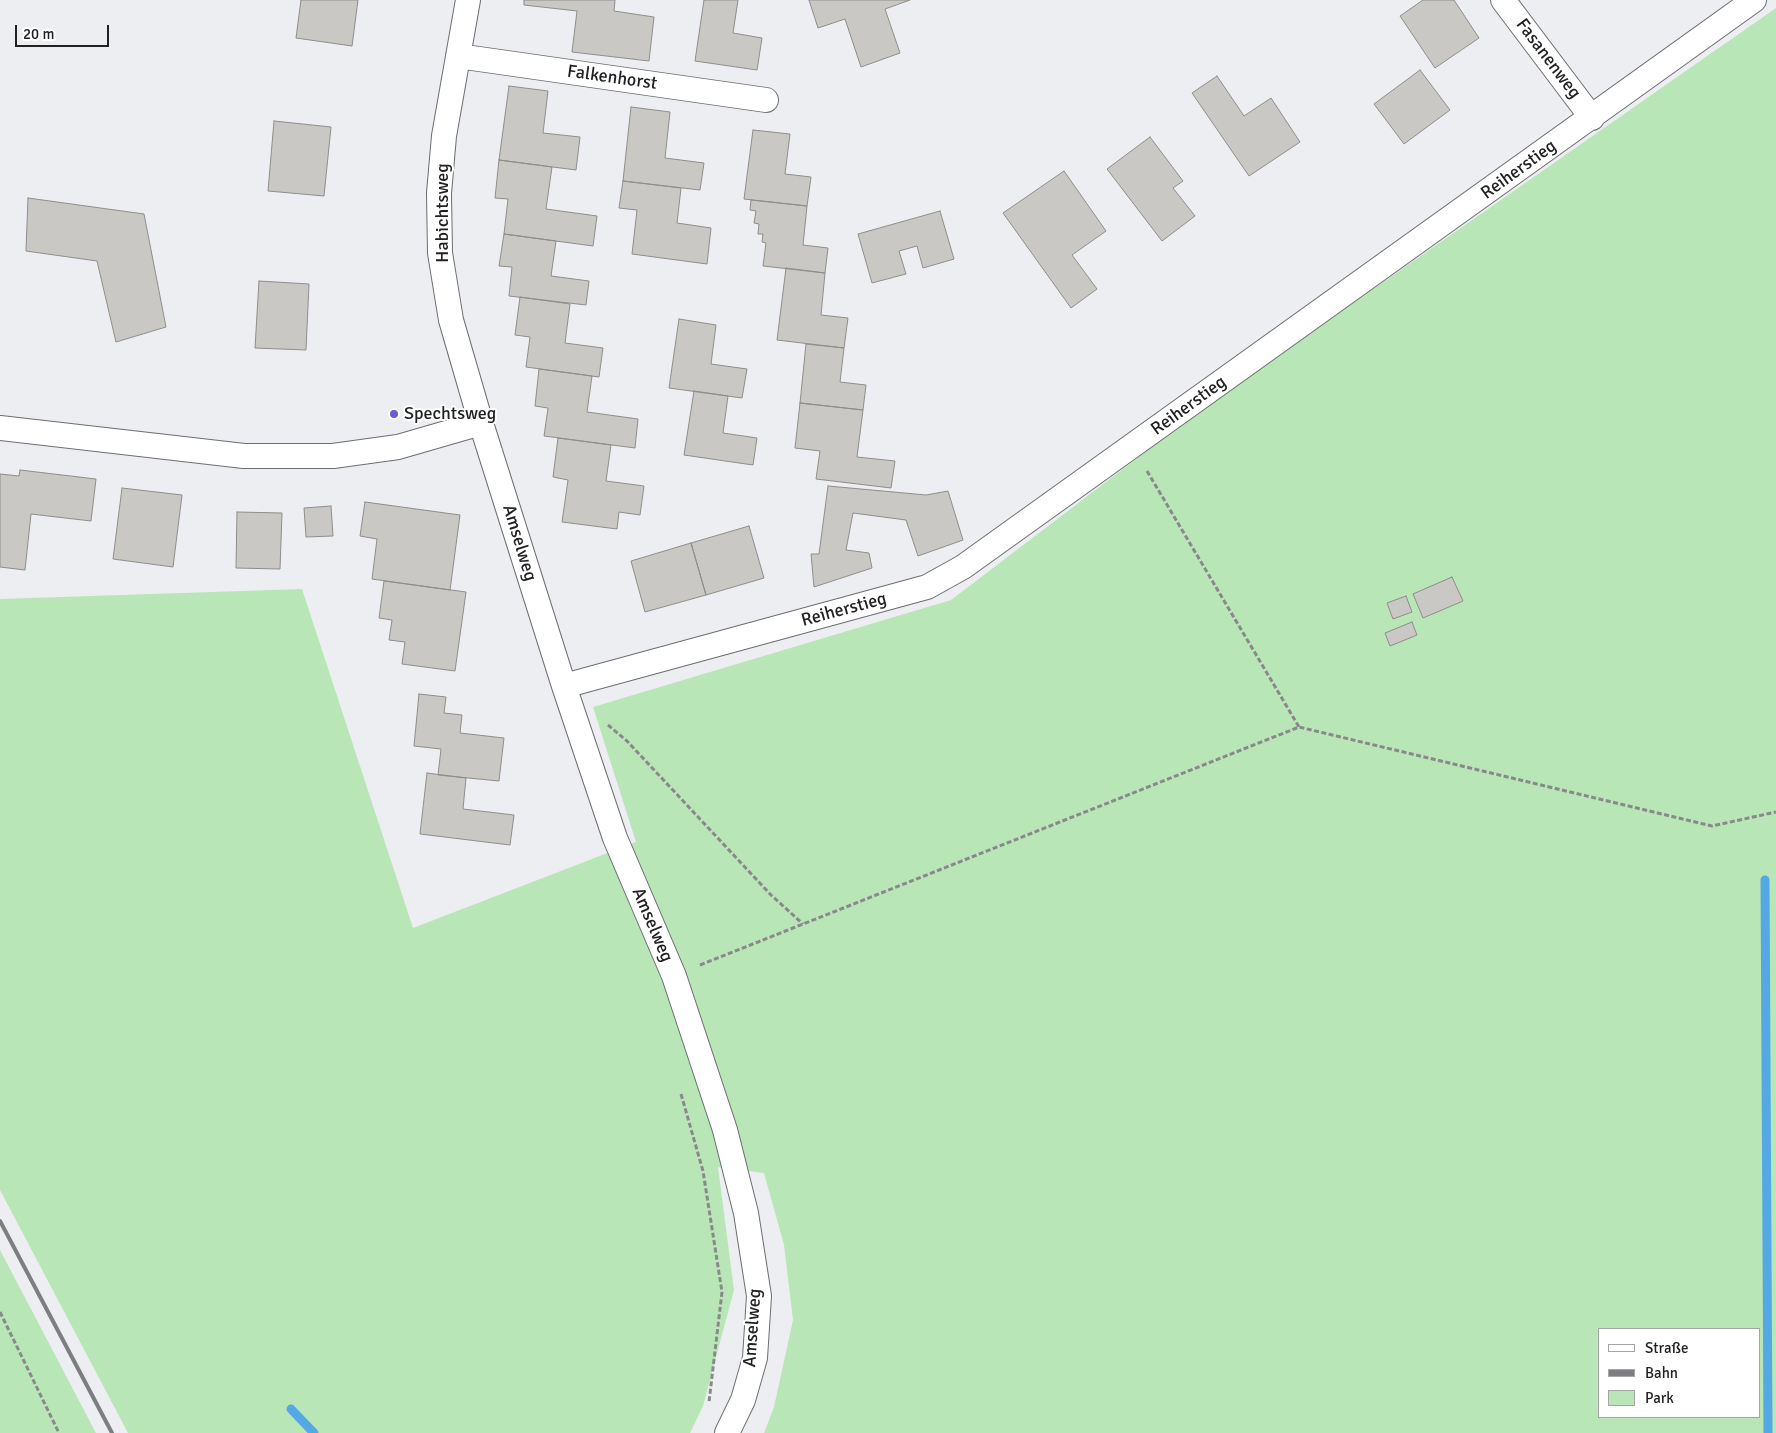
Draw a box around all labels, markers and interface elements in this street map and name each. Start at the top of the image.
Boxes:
scale bar [18,15,111,47]
street label: Fasanenweg [1511,15,1585,103]
text: 20 m [23,25,54,43]
street label: Falkenhorst [566,61,658,95]
street label: Reiherstieg [1477,136,1561,204]
street label: Habichtsweg [432,163,454,263]
street label: Reiherstieg [1147,372,1231,440]
place label: Spechtsweg [404,403,496,425]
marker: Spechtsweg [388,408,400,420]
street label: Amselweg [497,502,541,584]
street label: Reiherstieg [799,588,889,632]
street label: Amselweg [627,885,677,965]
street label: Amselweg [739,1288,767,1368]
legend [1598,1328,1761,1418]
text: Straße [1645,1339,1689,1357]
text: Bahn [1645,1364,1678,1382]
text: Park [1645,1389,1674,1407]

